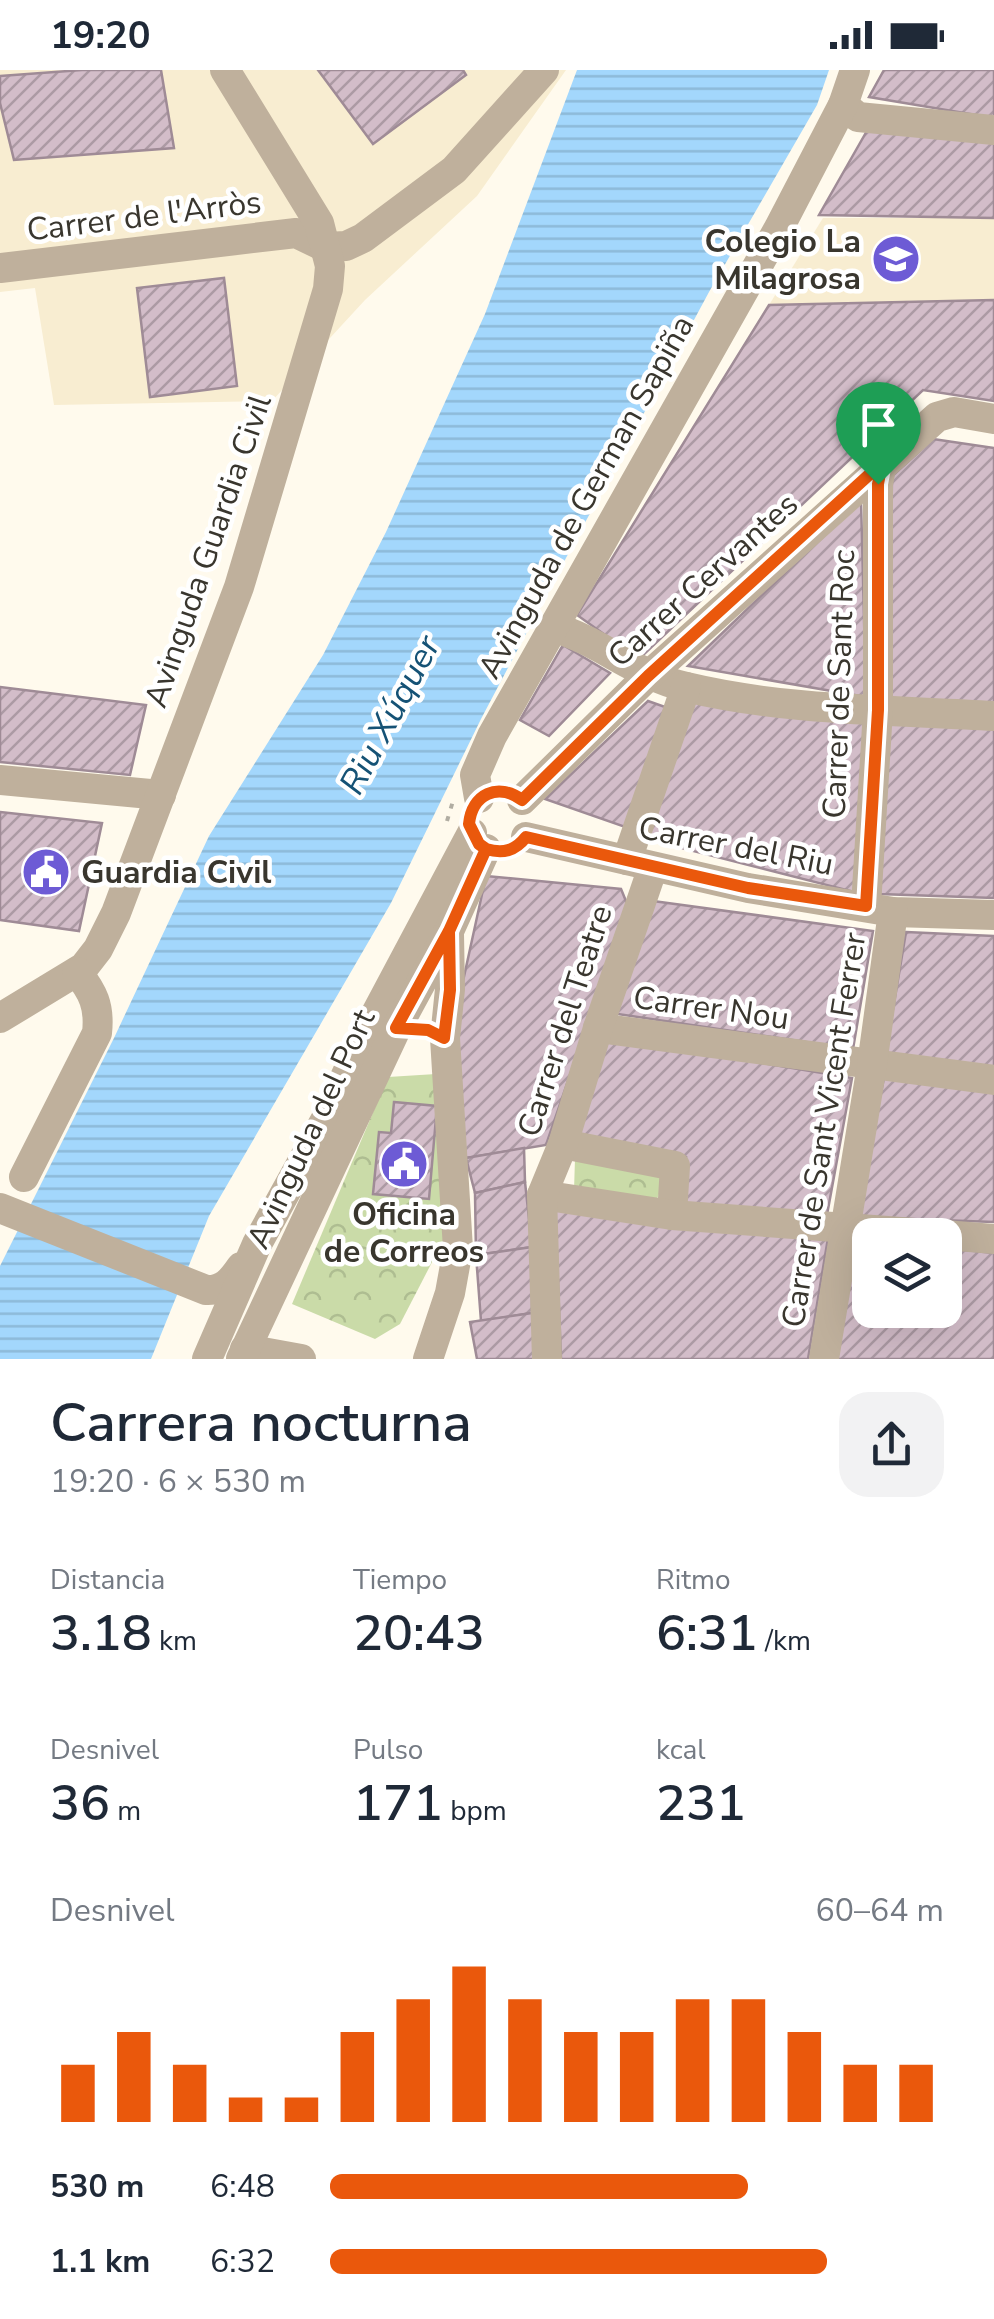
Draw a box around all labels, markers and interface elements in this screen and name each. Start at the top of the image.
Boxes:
text: 19:20 [50,10,151,61]
street label: Carrer de l'Arròs [24,180,264,252]
place label: Colegio La Milagrosa [705,220,861,300]
school or university icon: Colegio La Milagrosa [870,233,922,285]
street label: Avinguda de German Sapiña [468,308,704,686]
pin [836,382,921,485]
street label: Avinguda Guardia Civil [134,388,282,713]
icon: arrive [851,397,906,452]
street label: Carrer Cervantes [599,483,807,677]
street label: Carrer de Sant Roc [813,549,865,819]
water label: Riu Xúquer [328,626,452,803]
street label: Carrer del Riu [635,806,837,886]
public building icon: Guardia Civil [20,846,72,898]
place label: Guardia Civil [81,851,272,894]
street label: Carrer del Teatre [507,900,623,1142]
street label: Carrer de Sant Vicent Ferrer [772,929,877,1331]
street label: Carrer Nou [630,976,792,1040]
street label: Avinguda del Port [237,1002,386,1256]
public building icon: Oficina de Correos [378,1138,430,1190]
place label: Oficina de Correos [324,1193,484,1273]
map controls [852,1218,962,1328]
button: layers [852,1218,962,1328]
text: Carrera nocturna [50,1385,472,1460]
button: share [839,1392,944,1497]
text: 19:20 · 6 × 530 m [50,1460,306,1503]
text: Distancia [50,1561,165,1599]
text: Tiempo [353,1561,447,1599]
text: Ritmo [656,1561,731,1599]
text: 3.18 [50,1599,152,1668]
text: 20:43 [353,1599,485,1668]
text: 6:31 [656,1599,758,1668]
text: km [152,1622,197,1660]
text: /km [758,1622,811,1660]
text: Desnivel [50,1731,159,1769]
text: Pulso [353,1731,423,1769]
text: kcal [656,1731,706,1769]
text: 36 [50,1769,110,1838]
text: 171 [353,1769,443,1838]
text: 231 [656,1769,746,1838]
text: m [110,1792,141,1830]
text: bpm [443,1792,507,1830]
text: Desnivel [50,1889,175,1932]
text: 60–64 m [816,1889,944,1932]
text: 530 m [50,2165,144,2208]
text: 6:48 [210,2165,275,2208]
text: 1.1 km [50,2240,150,2283]
text: 6:32 [210,2240,275,2283]

